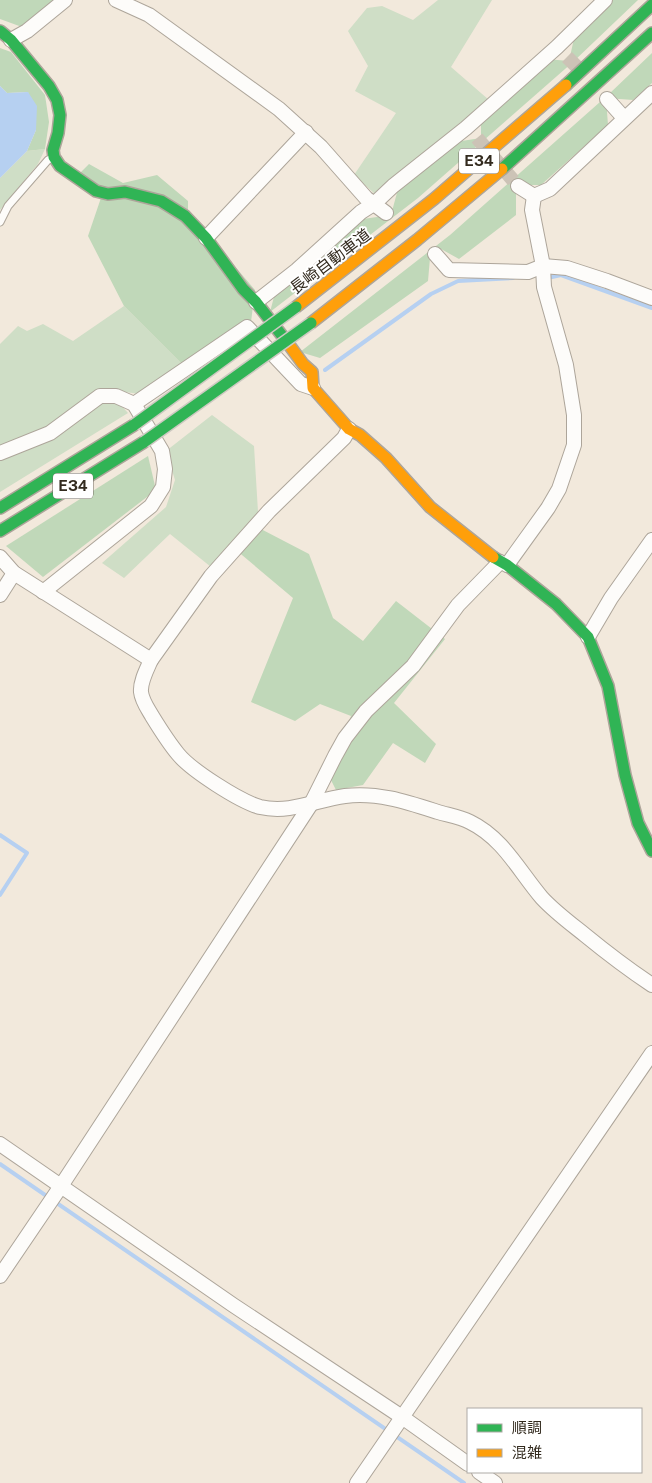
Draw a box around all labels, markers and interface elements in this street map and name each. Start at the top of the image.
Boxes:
road number: E34 [459,148,499,174]
street label: 長崎自動車道 [286,225,374,298]
road number: E34 [53,474,93,498]
legend [467,1408,642,1473]
text: 順調 [512,1419,542,1436]
text: 混雑 [512,1444,542,1461]

